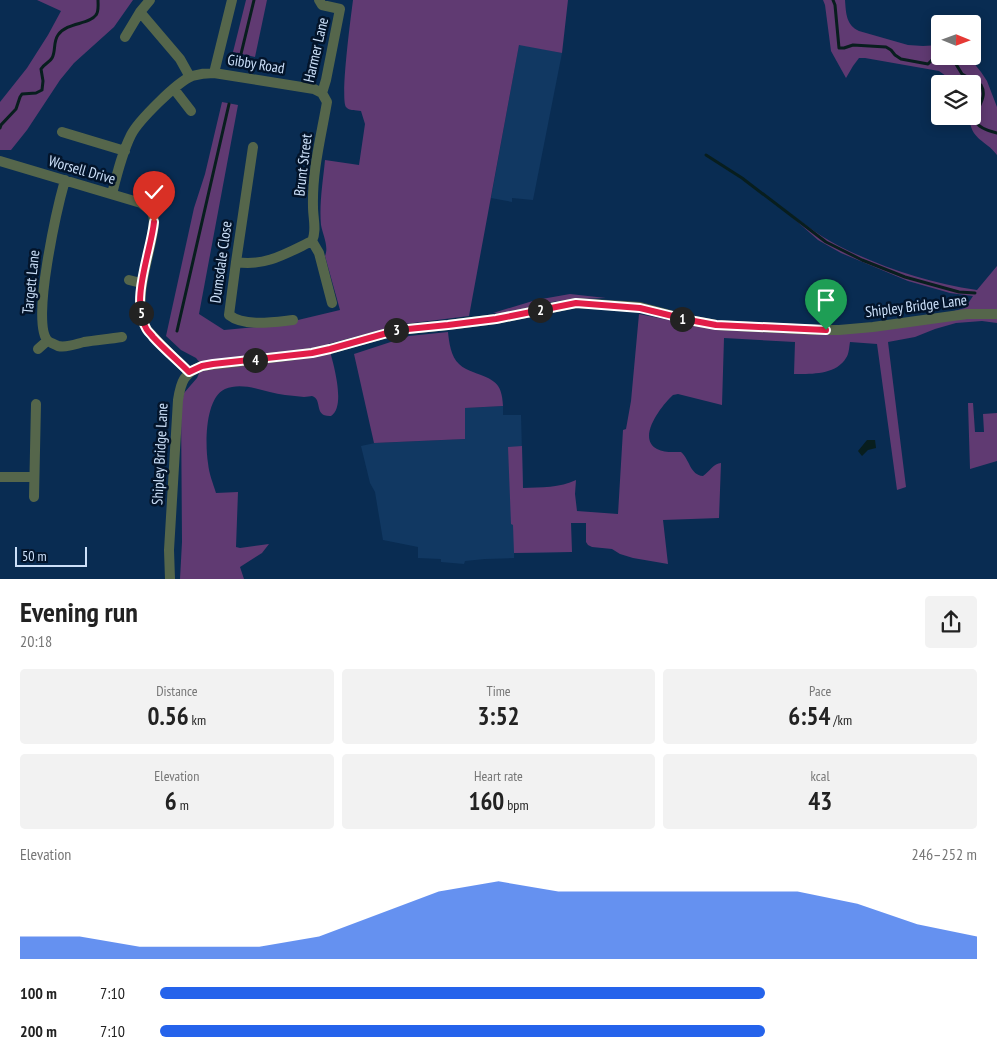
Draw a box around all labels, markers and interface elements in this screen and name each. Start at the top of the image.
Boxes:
street label: Harmer Lane [299,15,332,84]
north arrow [931,15,981,65]
map controls [931,15,981,125]
street label: Gibby Road [226,50,286,77]
button: layers [931,75,981,125]
street label: Brunt Street [289,133,316,197]
street label: Worsell Drive [46,151,118,188]
pin [133,171,175,222]
icon: check [140,178,168,206]
street label: Dumsdale Close [205,220,236,304]
street label: Targett Lane [18,249,43,315]
pin [805,279,847,330]
icon: arrive [812,286,840,314]
street label: Shipley Bridge Lane [864,290,968,321]
pin: 2 [528,298,552,322]
pin: 5 [128,300,154,326]
text: 2 [537,301,544,319]
text: 5 [138,304,145,322]
pin: 1 [670,306,694,332]
text: 1 [679,310,686,328]
pin: 3 [384,318,408,342]
text: 3 [393,321,400,339]
pin: 4 [242,348,268,372]
text: 4 [252,351,259,369]
street label: Shipley Bridge Lane [147,402,172,506]
scale bar [15,544,88,567]
text: 50 m [22,547,47,565]
text: Evening run [20,593,138,630]
button: share [925,596,977,648]
text: 20:18 [20,631,52,651]
text: Distance [156,682,197,700]
text: Time [486,682,511,700]
text: Pace [809,682,831,700]
text: 0.56 [147,700,189,732]
text: 3:52 [477,700,520,732]
text: 6:54 [788,700,830,732]
text: km [189,711,206,729]
text: /km [830,711,852,729]
text: Elevation [154,767,199,785]
text: Heart rate [474,767,523,785]
text: kcal [811,767,830,785]
text: 6 [165,785,177,817]
text: 160 [468,785,504,817]
text: 43 [808,785,832,817]
text: m [177,796,189,814]
text: bpm [504,796,529,814]
text: Elevation [20,844,71,864]
text: 246–252 m [912,844,977,864]
text: 100 m [20,983,57,1003]
text: 7:10 [100,983,125,1003]
text: 200 m [20,1021,57,1041]
text: 7:10 [100,1021,125,1041]

